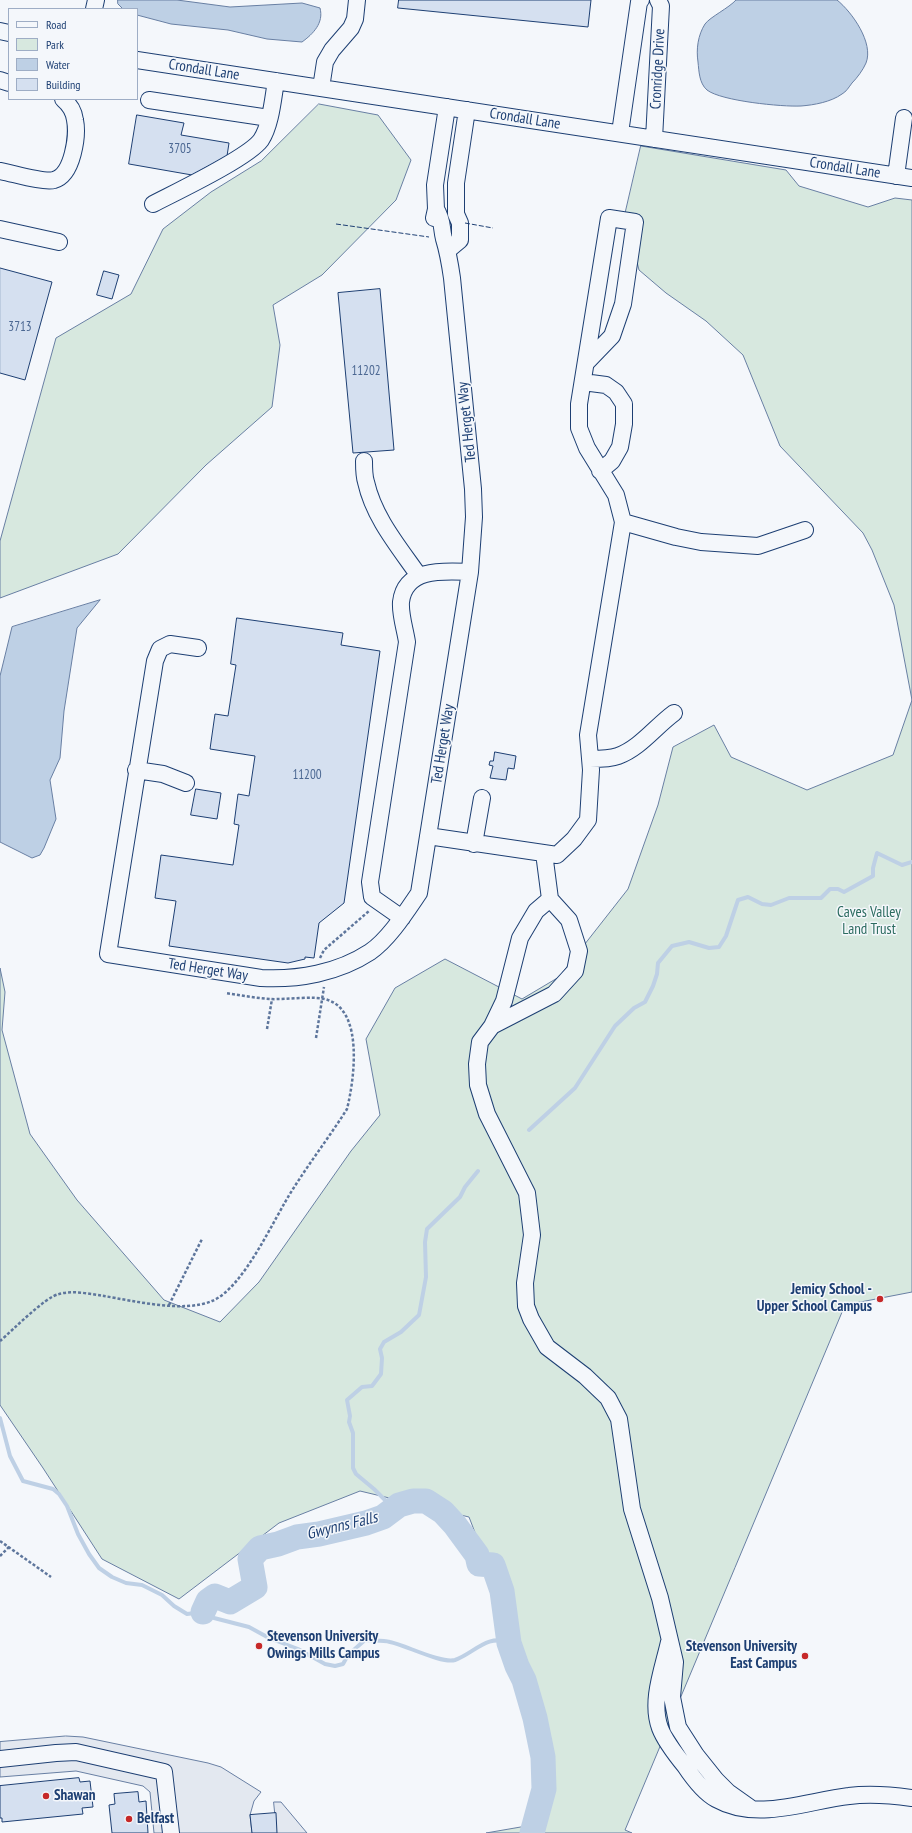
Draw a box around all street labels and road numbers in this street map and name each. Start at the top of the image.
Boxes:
street label: Cronridge Drive [647,28,669,110]
street label: Crondall Lane [167,56,241,84]
street label: Crondall Lane [488,105,562,133]
street label: Crondall Lane [808,154,882,182]
street label: Ted Herget Way [454,381,480,463]
street label: Ted Herget Way [428,703,458,785]
street label: Ted Herget Way [167,955,249,985]

